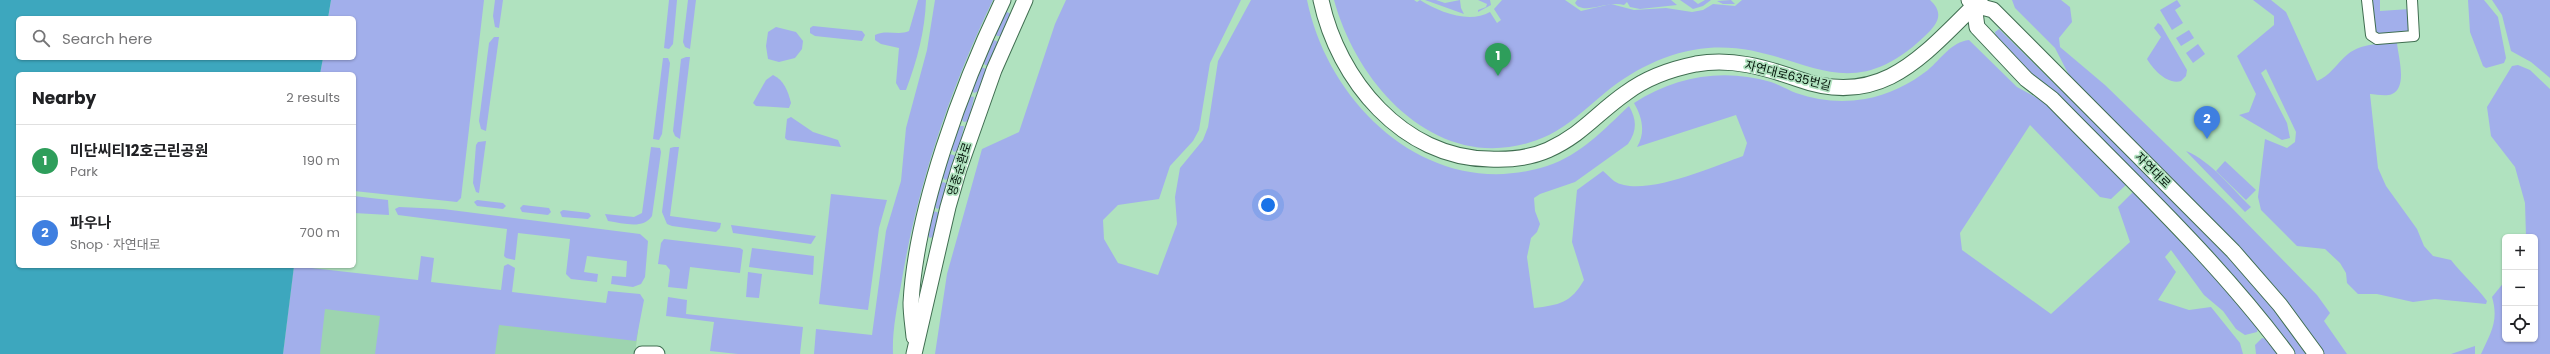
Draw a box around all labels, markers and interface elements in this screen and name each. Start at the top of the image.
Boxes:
search box [16,16,356,60]
icon: search [30,27,52,49]
text: Search here [62,28,152,49]
pin: 1 [1485,43,1511,76]
street label: 자연대로635번길 [1743,56,1833,94]
text: Nearby [32,86,96,110]
text: 2 results [286,88,340,107]
pin: 2 [2194,106,2220,139]
text: 미단씨티12호근린공원 [70,140,208,161]
street label: 영종순환로 [943,140,975,198]
street label: 자연대로 [2131,148,2175,192]
text: 1 [43,151,47,170]
text: 190 m [303,151,340,170]
text: Park [70,162,98,181]
your location [1258,195,1278,215]
text: 파우나 [70,212,111,233]
text: 2 [41,223,49,242]
text: 700 m [300,223,340,242]
map controls [2502,234,2538,342]
button: + [2502,234,2538,270]
text: Shop · 자연대로 [70,235,161,254]
button: − [2502,270,2538,306]
button: locate [2502,306,2538,342]

